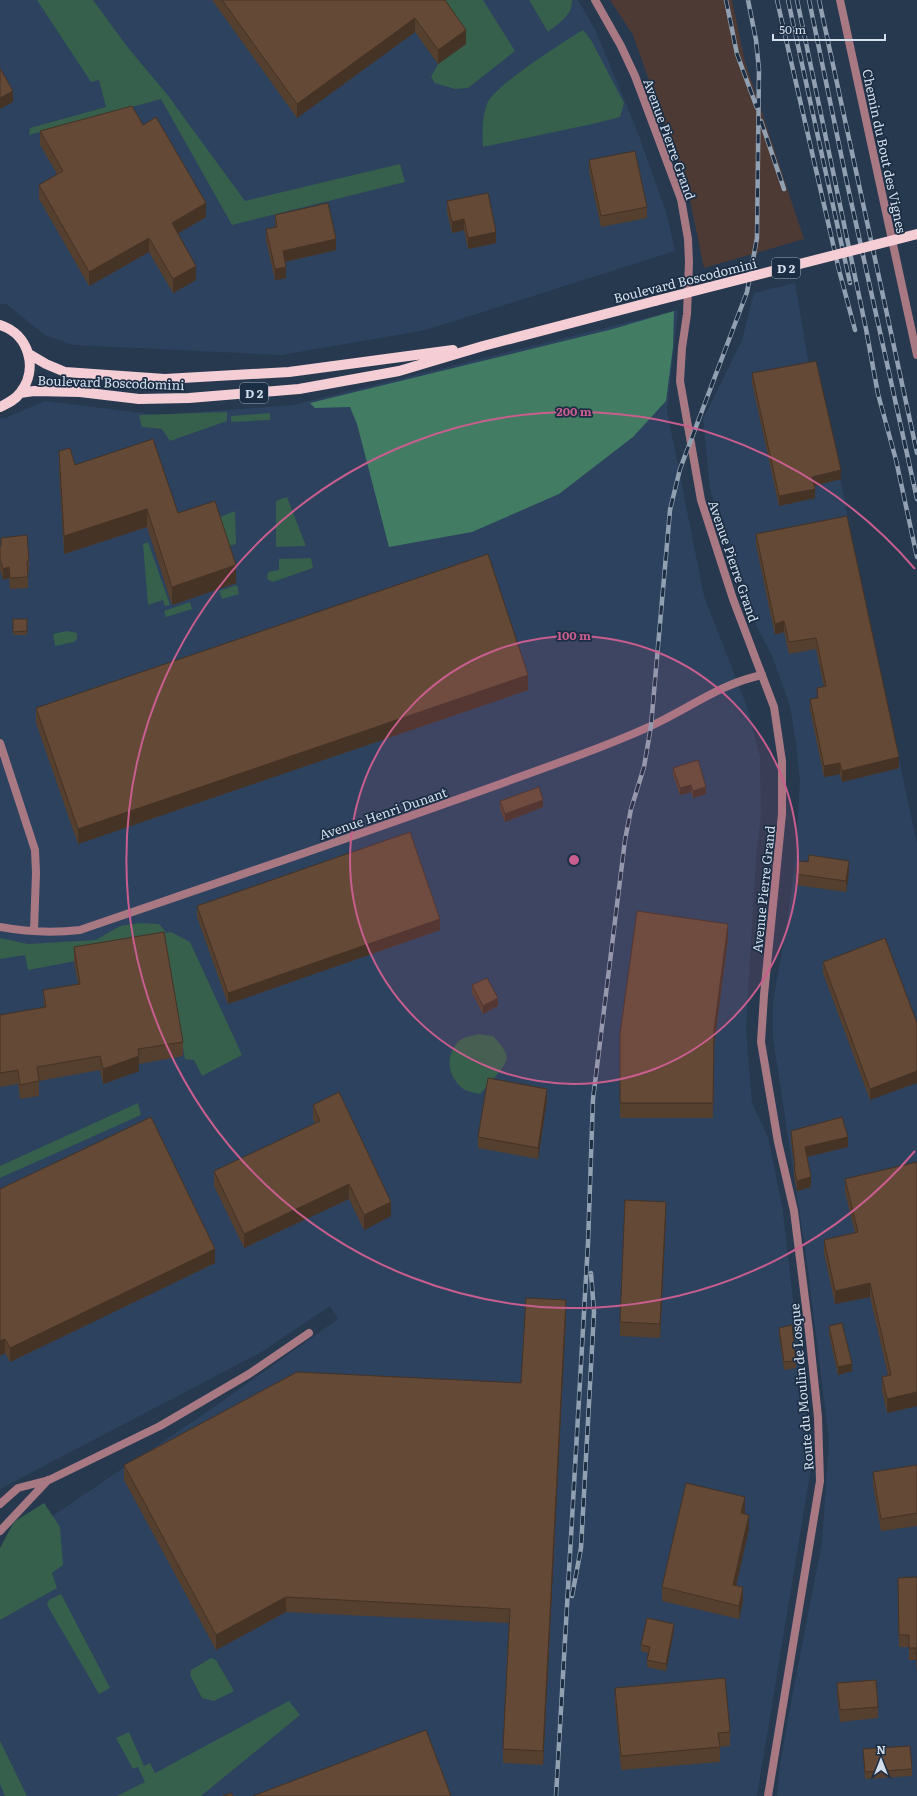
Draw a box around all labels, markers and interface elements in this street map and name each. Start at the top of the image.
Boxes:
scale bar [773,16,885,42]
text: 50 m [779,20,806,38]
street label: Chemin du Bout des Vignes [858,67,912,235]
street label: Avenue Pierre Grand [639,76,701,202]
street label: Boulevard Boscodomini [611,253,759,307]
road number: D 2 [772,258,800,278]
street label: Boulevard Boscodomini [37,370,186,394]
road number: D 2 [240,383,268,403]
text: 200 m [556,402,592,420]
street label: Avenue Pierre Grand [704,497,764,625]
text: 100 m [557,626,591,644]
street label: Avenue Henri Dunant [316,782,450,844]
street label: Avenue Pierre Grand [747,824,779,954]
centre of rings [567,853,581,867]
street label: Route du Moulin de Losque [784,1303,818,1471]
north arrow [861,1740,901,1780]
text: N [876,1741,886,1757]

